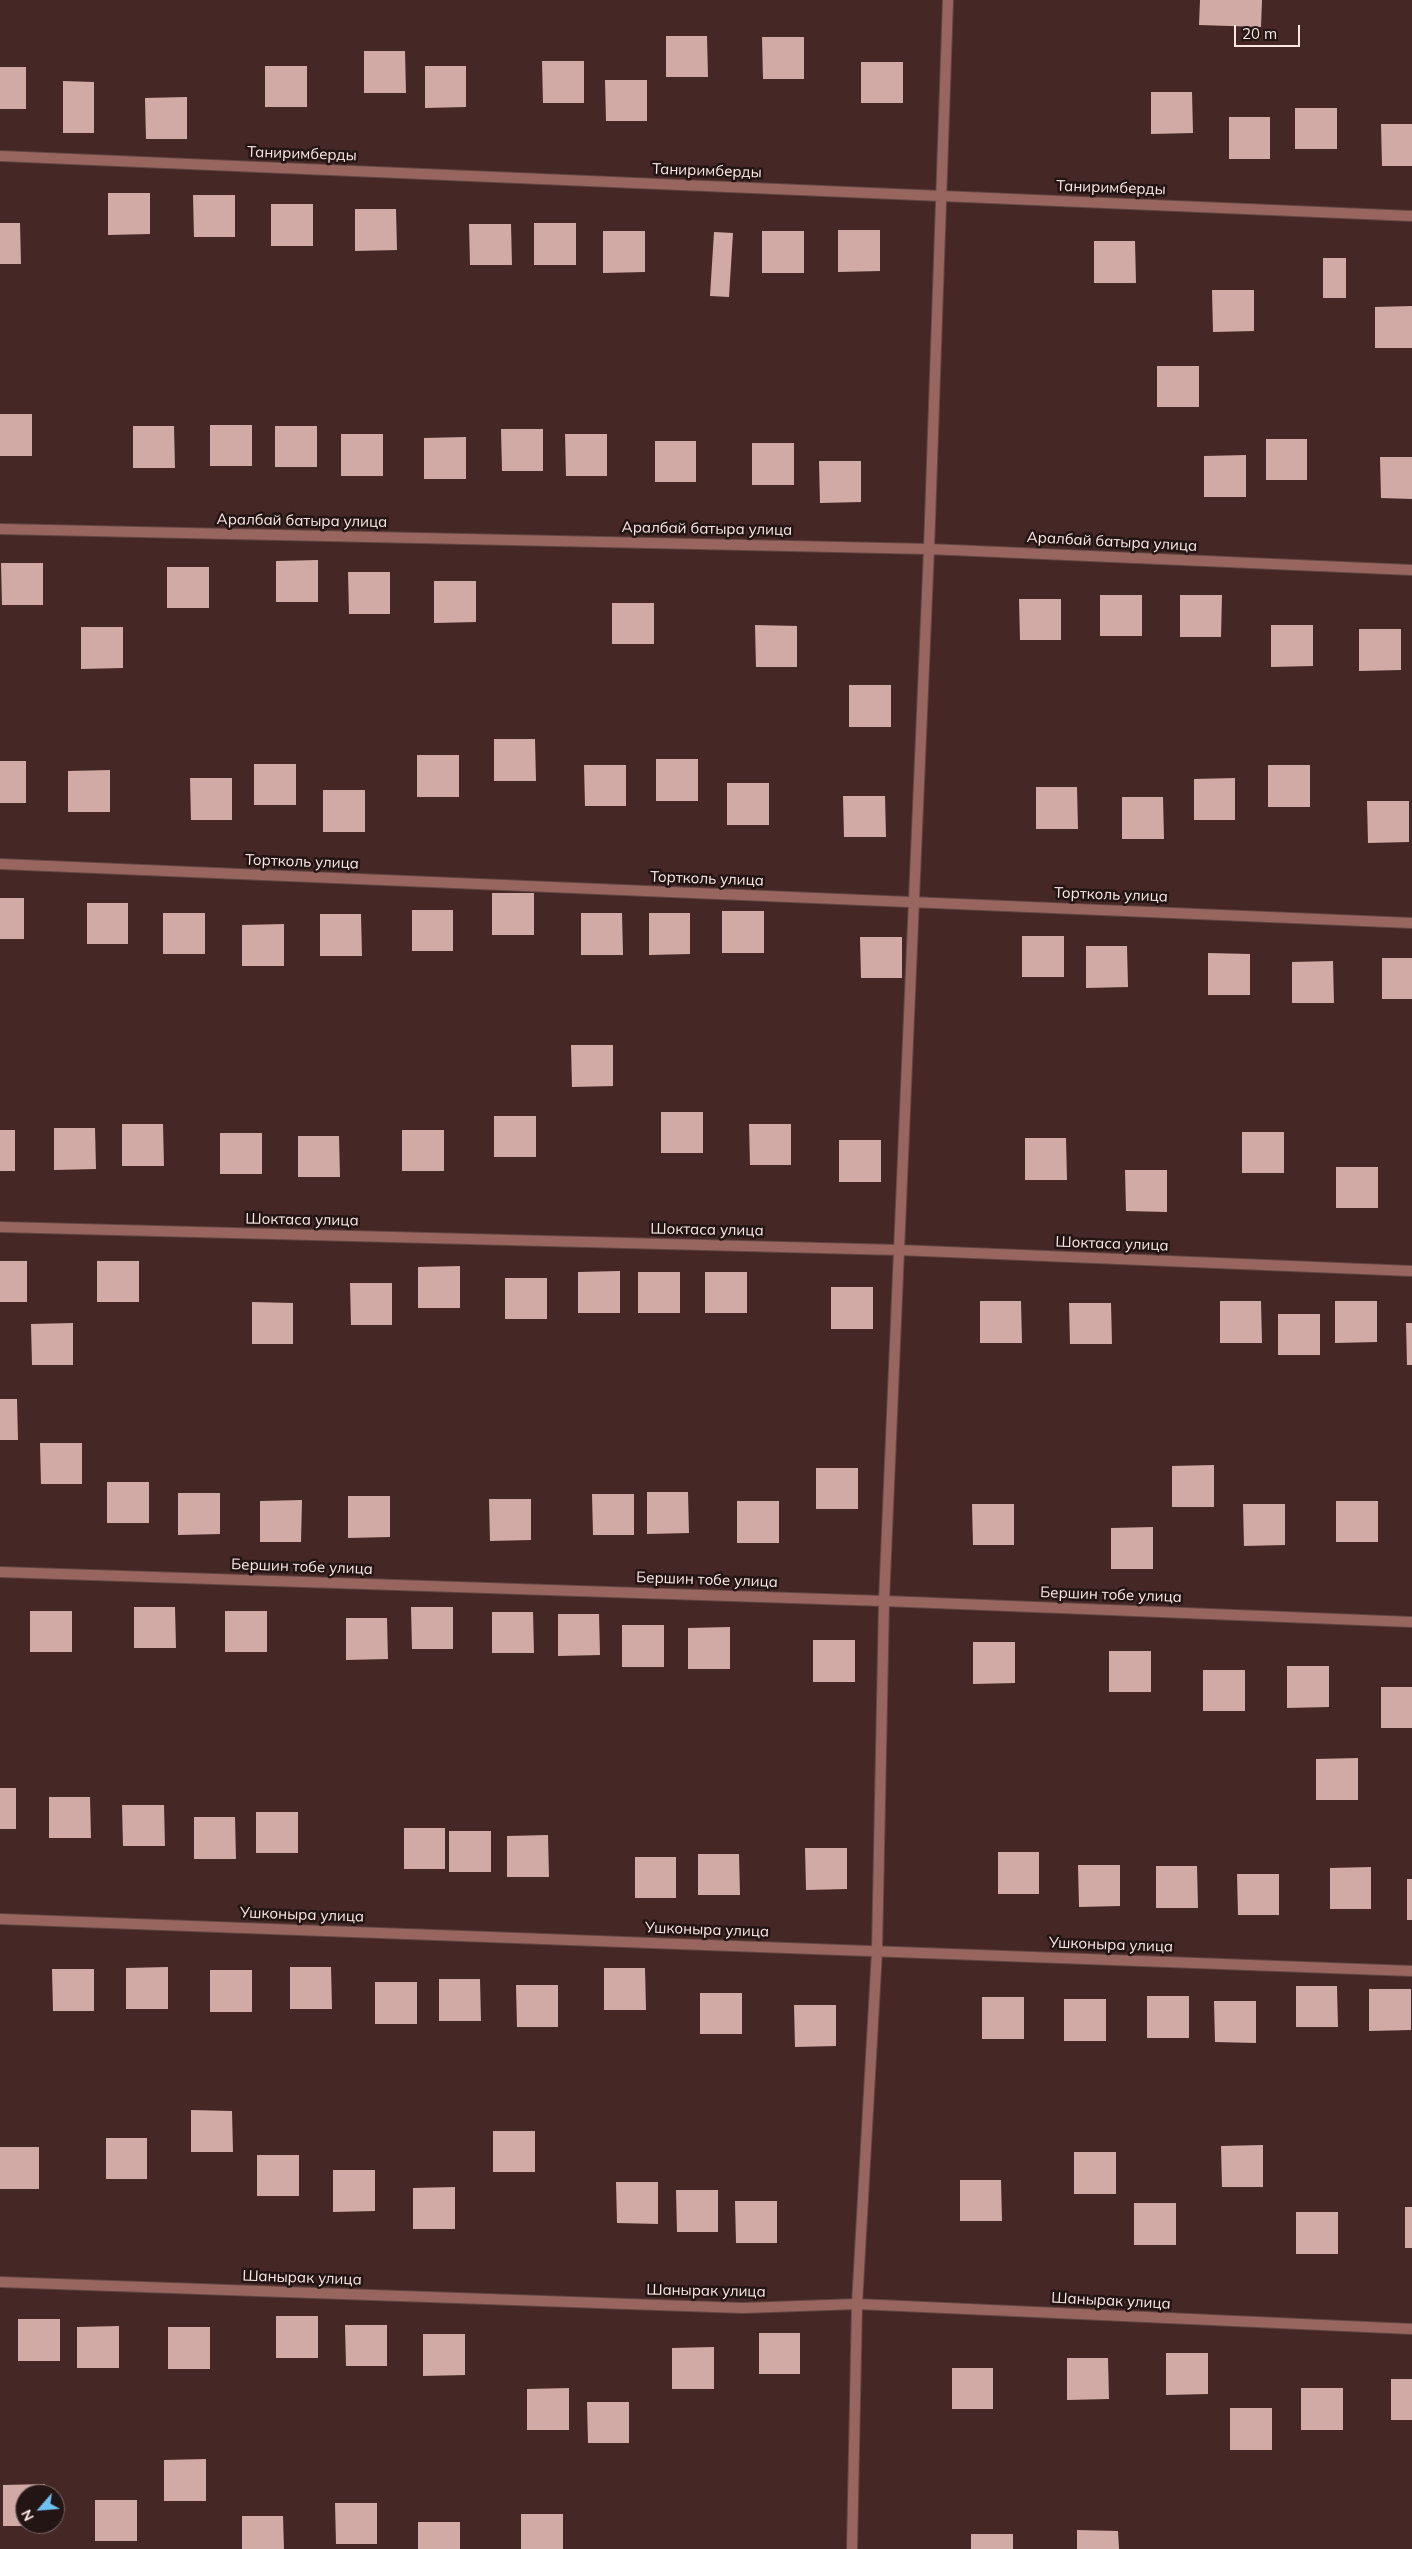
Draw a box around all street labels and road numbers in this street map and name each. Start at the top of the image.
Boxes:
street label: Таниримберды [247,143,357,165]
street label: Таниримберды [652,160,762,182]
street label: Таниримберды [1056,177,1166,199]
street label: Аралбай батыра улица [217,511,387,531]
street label: Аралбай батыра улица [622,519,792,539]
street label: Аралбай батыра улица [1026,529,1198,555]
street label: Тортколь улица [245,851,359,873]
street label: Тортколь улица [650,868,764,890]
street label: Тортколь улица [1054,884,1168,906]
street label: Шоктаса улица [245,1210,359,1230]
street label: Шоктаса улица [650,1220,764,1240]
street label: Шоктаса улица [1055,1233,1169,1255]
street label: Бершин тобе улица [231,1556,373,1578]
street label: Бершин тобе улица [636,1569,778,1591]
street label: Бершин тобе улица [1040,1584,1182,1606]
street label: Ушконыра улица [240,1904,364,1926]
street label: Ушконыра улица [645,1919,769,1941]
street label: Ушконыра улица [1049,1934,1173,1956]
street label: Шанырак улица [242,2267,362,2289]
street label: Шанырак улица [646,2281,766,2301]
street label: Шанырак улица [1051,2289,1171,2313]

